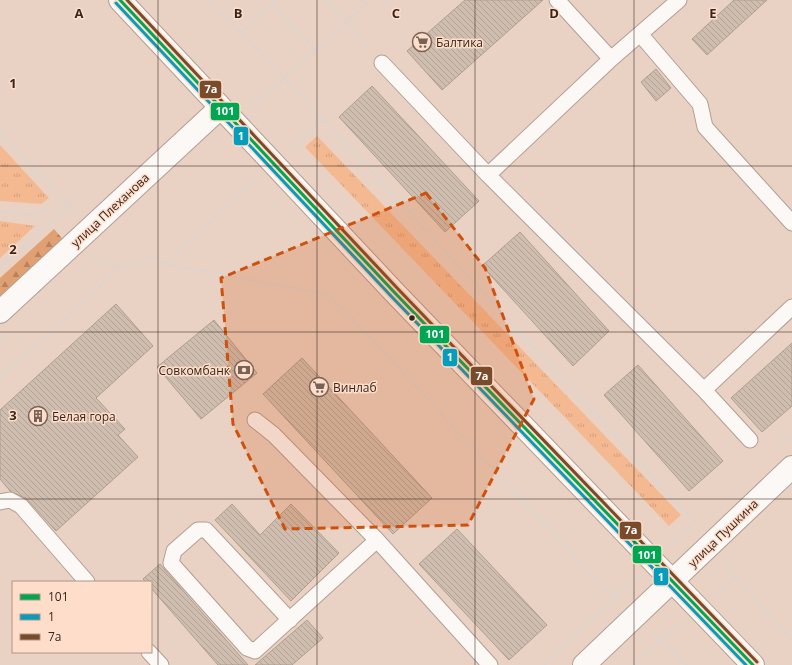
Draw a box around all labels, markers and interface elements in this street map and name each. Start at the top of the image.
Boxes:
text: A [75,4,84,22]
text: B [234,4,243,22]
text: C [392,4,400,22]
text: D [549,4,559,22]
text: E [709,4,717,22]
supermarket icon: Балтика [411,31,433,53]
place label: Балтика [436,34,483,51]
text: 1 [9,74,17,92]
line badge: 7а [199,80,222,99]
text: 7а [205,81,217,96]
line badge: 101 [210,102,240,121]
text: 101 [216,103,234,118]
line badge: 1 [233,126,249,146]
text: 1 [238,128,244,143]
street label: улица Плеханова [67,169,153,251]
text: 2 [9,240,17,258]
unlabelled marker [407,313,417,323]
line badge: 101 [419,325,450,344]
text: 101 [426,326,444,341]
line badge: 1 [442,348,458,367]
text: 1 [447,349,453,364]
bank icon: Совкомбанк [233,359,255,381]
place label: Совкомбанк [159,362,231,379]
line badge: 7а [470,366,493,386]
text: 7а [476,368,488,383]
supermarket icon: Винлаб [308,376,330,398]
place label: Винлаб [333,379,377,396]
building icon: Белая гора [27,405,49,427]
text: 3 [9,406,17,424]
place label: Белая гора [52,408,116,425]
street label: улица Пушкина [684,495,762,571]
line badge: 7а [619,521,642,540]
text: 7а [625,522,637,537]
line badge: 101 [632,545,662,564]
text: 101 [638,547,656,562]
line badge: 1 [653,567,669,586]
text: 1 [658,569,664,584]
legend [12,581,152,653]
text: 101 [48,588,69,605]
text: 1 [48,608,55,625]
text: 7а [48,628,62,645]

